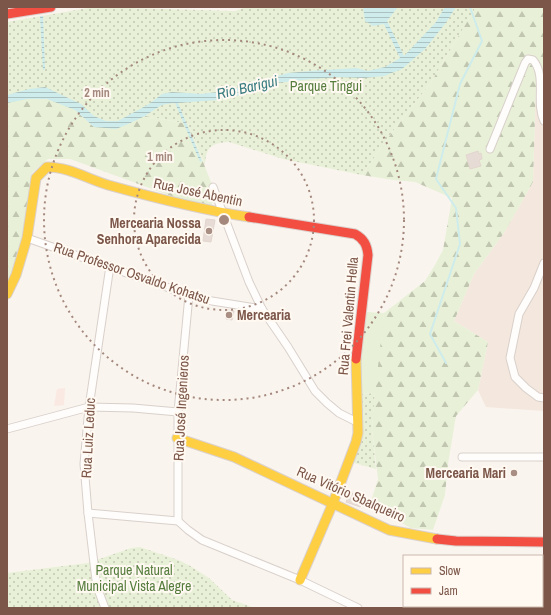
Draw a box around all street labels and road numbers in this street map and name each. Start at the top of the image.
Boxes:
street label: Rua José Abentin [152,174,244,210]
street label: Rua Professor Osvaldo Kohatsu [52,238,212,308]
street label: Rua Frei Valentin Hella [334,256,362,376]
street label: Rua José Ingenieros [169,354,193,461]
street label: Rua Luiz Leduc [77,397,99,479]
street label: Rua Vitório Sbalqueiro [294,462,408,526]

